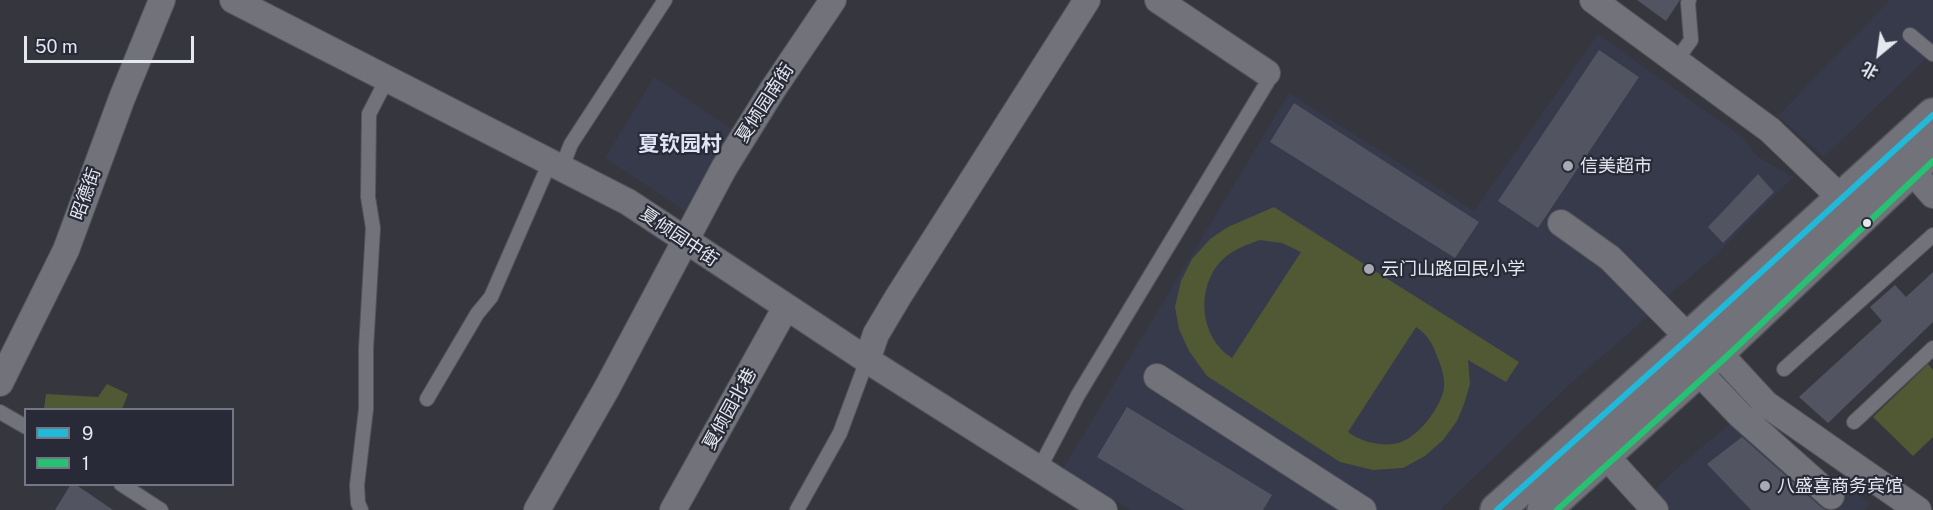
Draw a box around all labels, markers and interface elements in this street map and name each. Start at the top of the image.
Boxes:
scale bar [27,24,196,62]
north arrow [1849,24,1909,84]
text: 50 m [35,36,78,57]
text: 北 [1858,58,1882,82]
street label: 夏倾园南街 [731,59,799,147]
district label: 夏钦园村 [638,132,722,158]
place label: 信美超市 [1580,155,1652,177]
marker: 信美超市 [1561,159,1575,173]
street label: 昭德街 [67,165,105,223]
street label: 夏倾园中街 [636,203,722,271]
unlabelled marker [1861,217,1873,229]
place label: 云门山路回民小学 [1381,258,1525,280]
marker: 云门山路回民小学 [1362,262,1376,276]
street label: 夏倾园北巷 [699,364,761,454]
legend [24,408,234,486]
text: 9 [82,423,93,444]
text: 1 [82,453,89,474]
place label: 八盛喜商务宾馆 [1777,475,1903,497]
marker: 八盛喜商务宾馆 [1758,479,1772,493]

